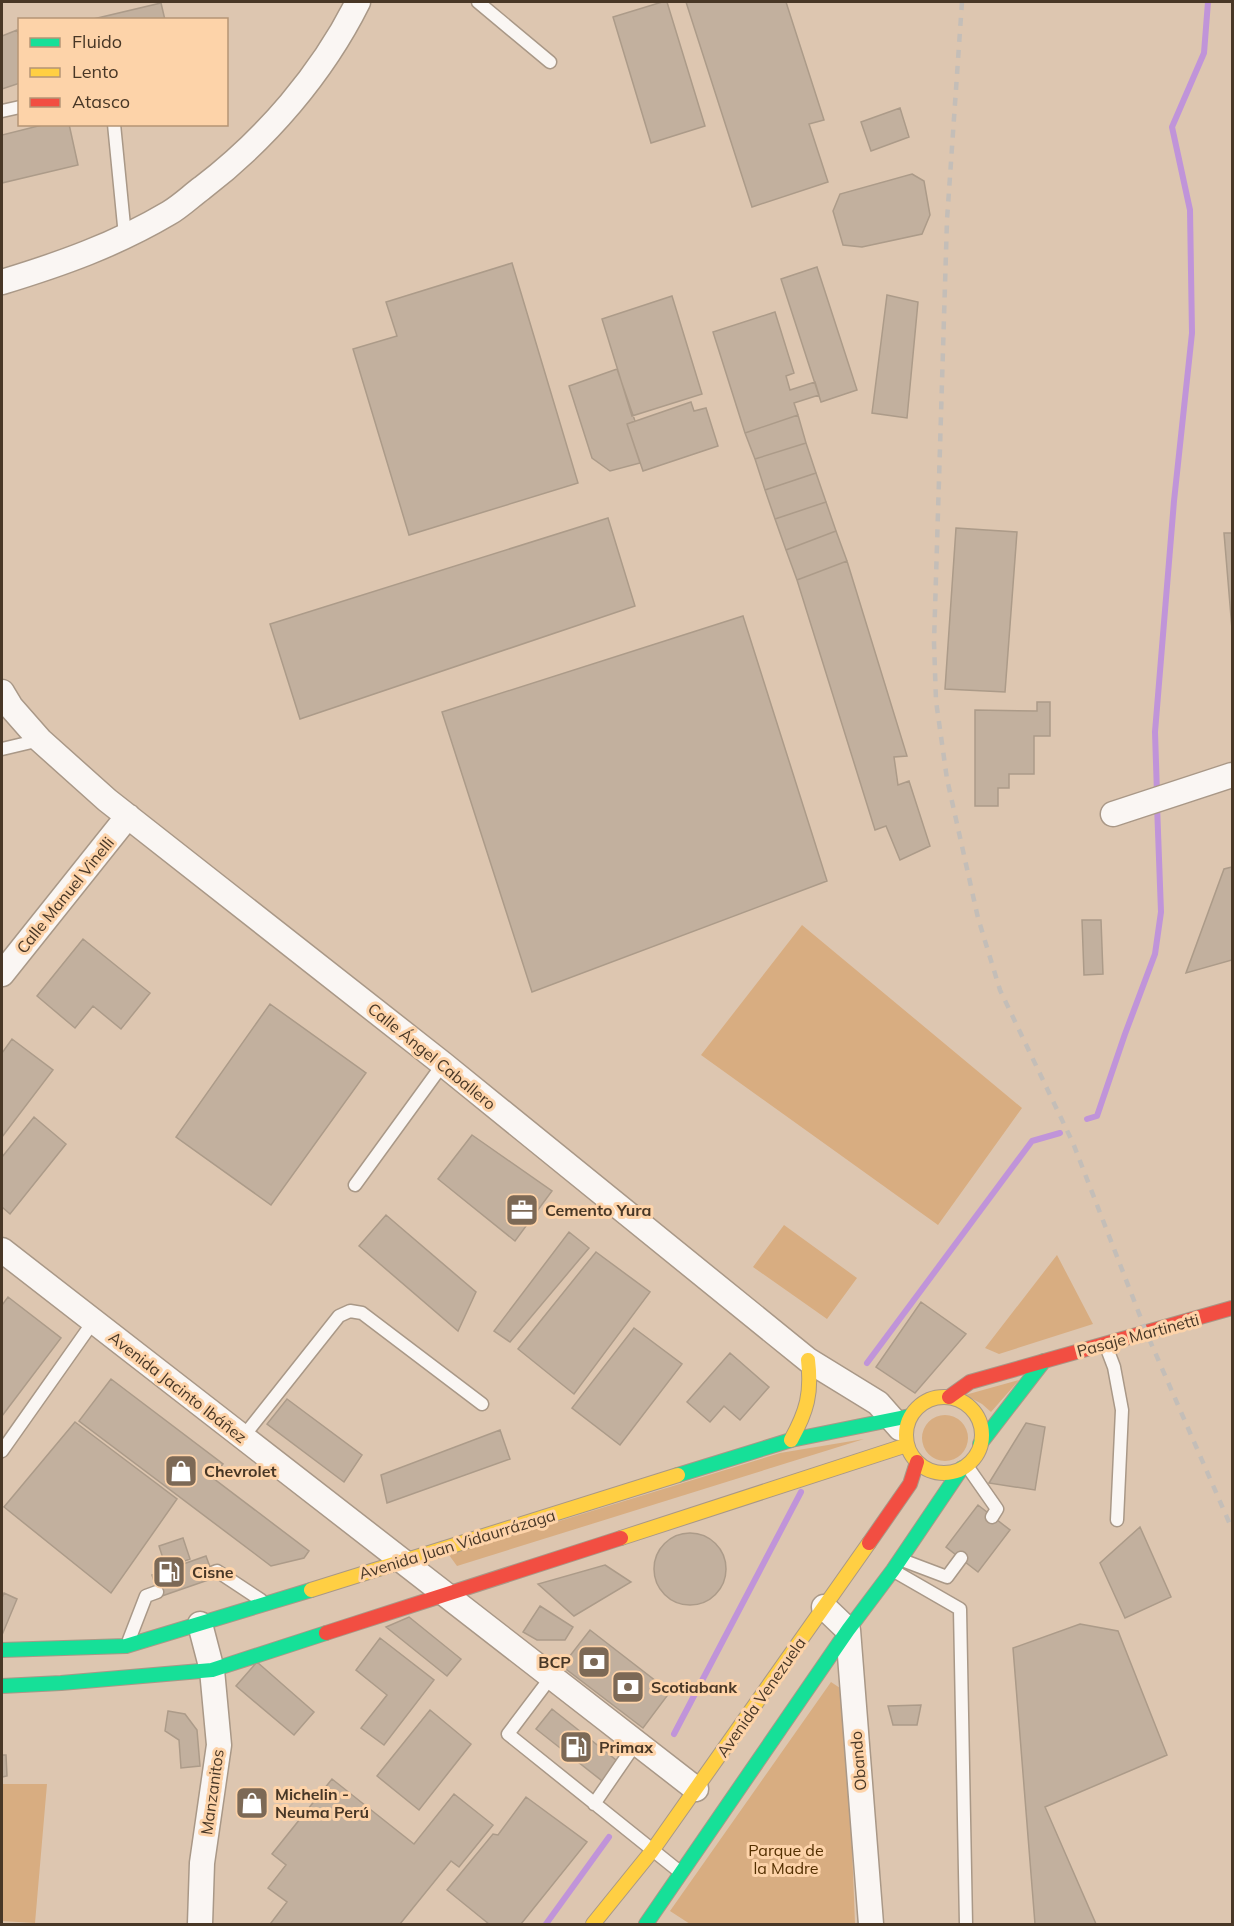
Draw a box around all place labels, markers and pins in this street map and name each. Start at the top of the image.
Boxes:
office icon: Cemento Yura [504,1192,540,1228]
place label: Cemento Yura [545,1200,651,1220]
shop icon: Chevrolet [163,1453,199,1489]
place label: Chevrolet [204,1461,277,1481]
fuel station icon: Cisne [151,1554,187,1590]
place label: Cisne [192,1562,234,1582]
bank icon: BCP [576,1644,612,1680]
place label: BCP [538,1652,571,1672]
bank icon: Scotiabank [610,1669,646,1705]
place label: Scotiabank [651,1677,738,1697]
fuel station icon: Primax [558,1729,594,1765]
place label: Primax [599,1737,653,1757]
place label: Michelin - Neuma Perú [275,1784,369,1822]
shop icon: Michelin - Neuma Perú [234,1785,270,1821]

